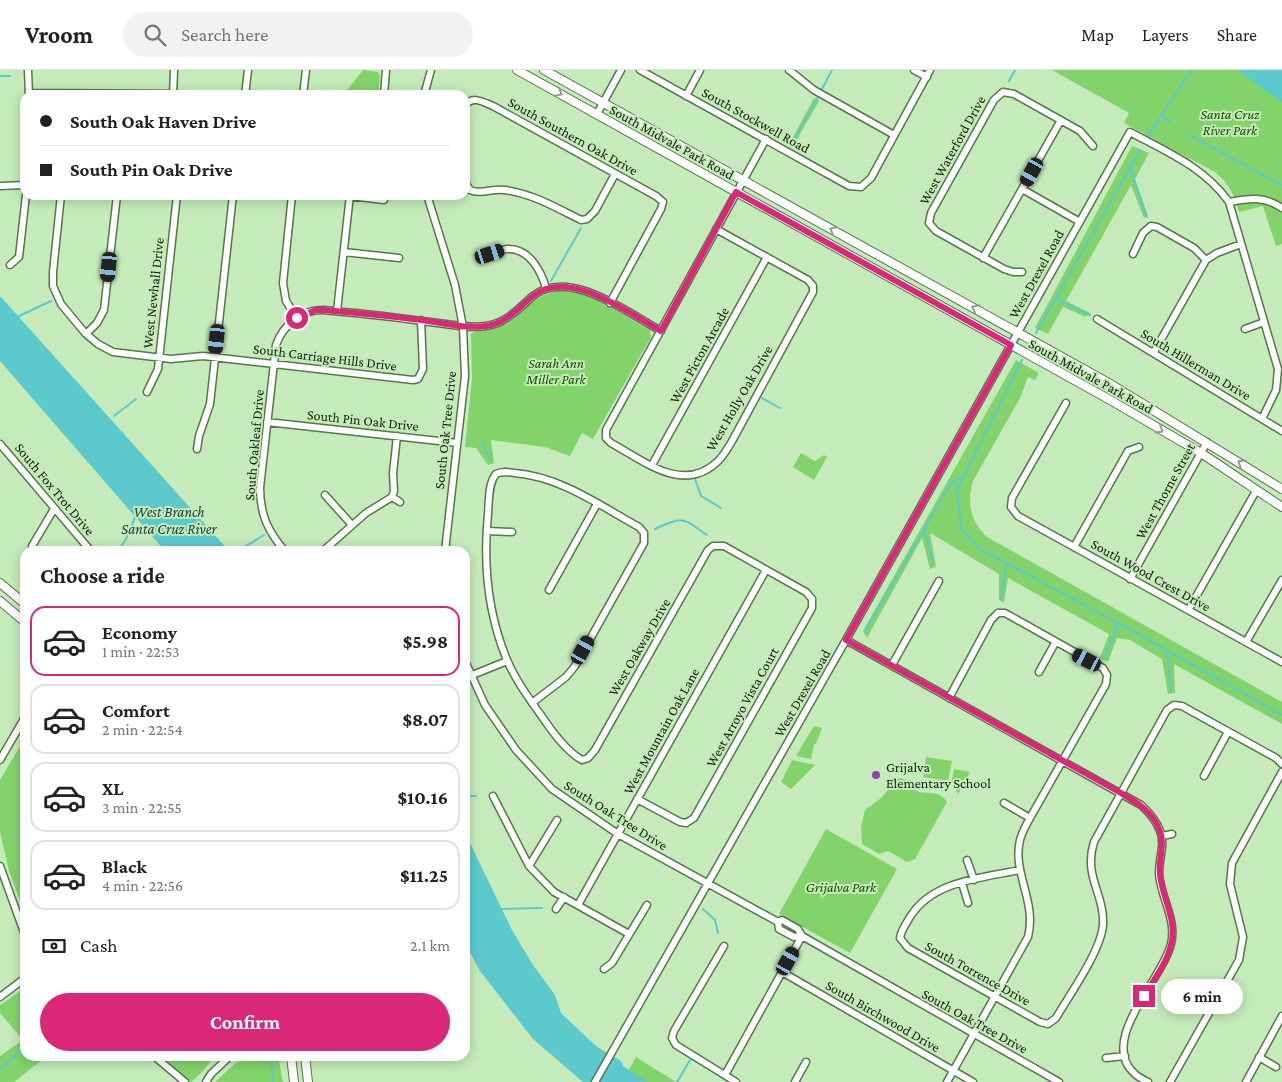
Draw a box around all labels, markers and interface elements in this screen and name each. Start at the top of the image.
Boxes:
search box [123,12,473,57]
text: Vroom [25,21,93,48]
icon: search [141,21,169,49]
text: Search here [181,24,268,45]
text: Map [1081,25,1114,45]
text: Layers [1142,25,1189,45]
text: Share [1217,25,1257,45]
street label: South Stockwell Road [699,84,813,157]
one-way arrow [554,87,563,97]
street label: West Waterford Drive [916,93,988,207]
street label: South Southern Oak Drive [505,94,641,178]
street label: South Midvale Park Road [607,101,737,183]
park label: Santa Cruz River Park [1200,106,1260,138]
text: South Oak Haven Drive [70,111,256,132]
car [1018,155,1045,189]
text: South Pin Oak Drive [70,159,233,180]
one-way arrow [829,226,838,236]
street label: West Drexel Road [1005,227,1067,321]
street label: West Newhall Drive [139,237,167,349]
car [473,242,506,266]
car [99,251,118,283]
street label: West Picton Arcade [666,304,732,406]
one-way arrow [971,305,980,315]
route start [286,307,308,329]
car [207,323,226,355]
street label: South Hillerman Drive [1138,325,1254,403]
street label: South Midvale Park Road [1026,335,1156,417]
street label: South Carriage Hills Drive [252,340,398,374]
street label: West Holly Oak Drive [702,342,776,454]
park label: Sarah Ann Miller Park [525,355,587,387]
street label: South Oak Tree Drive [431,370,459,490]
street label: South Oakleaf Drive [241,389,267,501]
street label: South Pin Oak Drive [306,406,420,434]
one-way arrow [1155,423,1164,433]
street label: South Fox Trot Drive [12,440,98,538]
street label: West Thorne Street [1132,440,1198,542]
one-way arrow [1237,460,1246,469]
water label: West Branch Santa Cruz River [121,504,217,537]
street label: South Wood Crest Drive [1088,535,1214,615]
text: Choose a ride [40,563,165,588]
street label: West Oakway Drive [605,596,673,698]
icon: car [42,619,87,664]
text: Economy [102,622,177,643]
text: $5.98 [403,631,448,652]
car [569,633,596,667]
text: 1 min · 22:53 [102,643,180,660]
street label: West Arroyo Vista Court [702,644,782,770]
street label: West Drexel Road [770,646,834,740]
car [1070,647,1103,673]
street label: West Mountain Oak Lane [620,665,702,797]
icon: car [42,697,87,742]
text: Comfort [102,700,170,721]
text: $8.07 [402,709,448,730]
text: 2 min · 22:54 [102,721,183,738]
place label: Grijalva Elementary School [886,759,991,791]
marker: Grijalva Elementary School [870,769,882,781]
icon: car [42,775,87,820]
street label: South Oak Tree Drive [561,777,671,853]
text: XL [102,778,124,799]
text: $10.16 [398,787,448,808]
text: 3 min · 22:55 [102,799,182,816]
icon: car [42,853,87,898]
text: Black [102,856,147,877]
text: $11.25 [400,865,448,886]
text: 4 min · 22:56 [102,877,183,894]
park label: Grijalva Park [806,879,877,896]
icon: cash [40,932,68,960]
text: Cash [80,935,118,956]
text: 2.1 km [410,937,450,954]
street label: South Torrence Drive [923,937,1033,1009]
car [774,944,801,978]
street label: South Birchwood Drive [823,977,943,1055]
callout: 6 min [1162,978,1244,1014]
street label: South Oak Tree Drive [919,985,1031,1057]
route end [1133,985,1155,1007]
text: 6 min [1182,988,1222,1005]
button: Confirm [40,993,450,1051]

